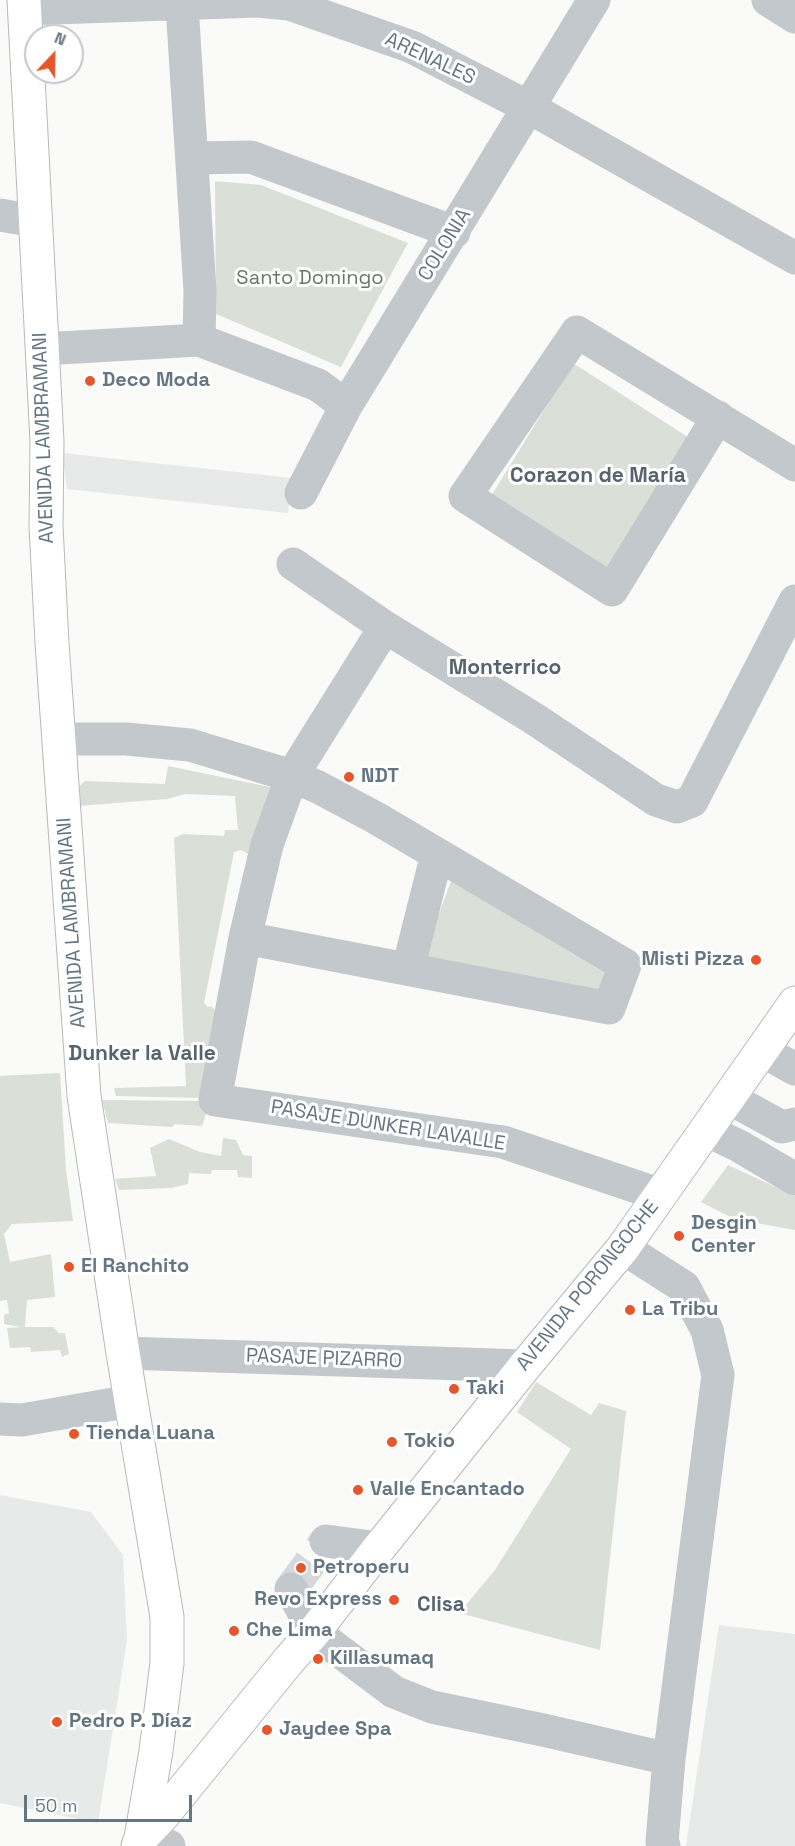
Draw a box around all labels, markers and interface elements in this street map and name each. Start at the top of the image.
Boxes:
north arrow [24,24,84,84]
text: N [51,27,69,50]
street label: ARENALES [381,28,479,90]
street label: COLONIA [413,204,477,286]
park label: Santo Domingo [236,267,384,291]
street label: AVENIDA LAMBRAMANI [28,332,60,544]
place label: Deco Moda [102,369,210,393]
marker: Deco Moda [83,374,97,388]
district label: Corazon de María [510,463,686,489]
district label: Monterrico [449,655,561,681]
place label: NDT [361,765,399,789]
marker: NDT [342,770,356,784]
street label: AVENIDA LAMBRAMANI [53,817,91,1029]
place label: Misti Pizza [642,948,744,972]
marker: Misti Pizza [749,953,763,967]
district label: Dunker la Valle [68,1041,216,1067]
street label: PASAJE DUNKER LAVALLE [269,1096,507,1156]
street label: AVENIDA PORONGOCHE [512,1196,664,1376]
place label: Desgin Center [691,1212,757,1259]
marker: Desgin Center [672,1229,686,1243]
place label: El Ranchito [81,1255,189,1279]
marker: El Ranchito [62,1260,76,1274]
place label: La Tribu [642,1298,718,1322]
marker: La Tribu [623,1303,637,1317]
street label: PASAJE PIZARRO [246,1344,402,1374]
place label: Taki [466,1377,504,1401]
marker: Taki [447,1382,461,1396]
place label: Tienda Luana [86,1422,215,1446]
marker: Tienda Luana [67,1427,81,1441]
place label: Tokio [404,1430,455,1454]
marker: Tokio [385,1435,399,1449]
place label: Valle Encantado [370,1478,525,1502]
marker: Valle Encantado [351,1483,365,1497]
place label: Petroperu [313,1556,410,1580]
marker: Petroperu [294,1561,308,1575]
place label: Revo Express [254,1588,382,1612]
district label: Clisa [417,1592,465,1618]
marker: Revo Express [387,1593,401,1607]
place label: Che Lima [246,1619,333,1643]
marker: Che Lima [227,1624,241,1638]
place label: Killasumaq [330,1647,434,1671]
marker: Killasumaq [311,1652,325,1666]
place label: Pedro P. Díaz [69,1710,192,1734]
marker: Pedro P. Díaz [50,1715,64,1729]
place label: Jaydee Spa [279,1718,391,1742]
marker: Jaydee Spa [260,1723,274,1737]
scale bar [27,1783,195,1821]
text: 50 m [35,1794,77,1817]

